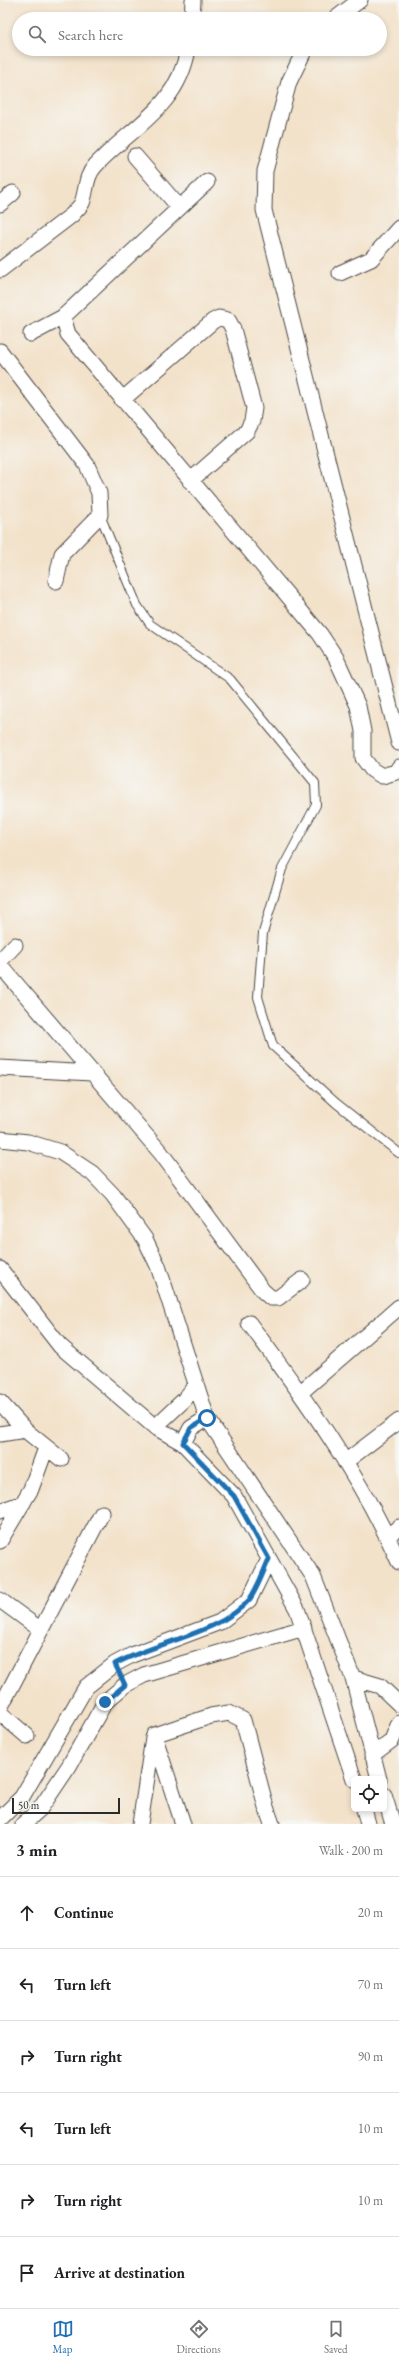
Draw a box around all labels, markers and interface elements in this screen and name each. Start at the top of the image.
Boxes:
search box [12,12,387,56]
icon: search [26,23,48,45]
text: Search here [58,25,123,44]
route start [198,1409,216,1427]
route end [96,1693,114,1711]
map controls [351,1776,387,1812]
button: locate [351,1776,387,1812]
scale bar [12,1796,120,1815]
text: 50 m [18,1798,39,1812]
text: 3 min [16,1839,57,1861]
text: Walk · 200 m [319,1842,383,1859]
icon: ahead [16,1902,38,1924]
text: Continue [54,1903,114,1922]
text: 20 m [358,1904,383,1921]
icon: left [16,1974,38,1996]
text: Turn left [54,1975,111,1994]
text: 70 m [358,1976,383,1993]
icon: right [16,2046,38,2068]
text: Turn right [54,2047,122,2066]
text: 90 m [358,2048,383,2065]
icon: left [16,2118,38,2140]
text: Turn left [54,2119,111,2138]
text: 10 m [358,2120,383,2137]
icon: right [16,2190,38,2212]
text: Turn right [54,2191,122,2210]
text: 10 m [358,2192,383,2209]
icon: arrive [16,2262,38,2284]
text: Arrive at destination [54,2263,185,2282]
tab: Map [52,2318,74,2356]
tab: Directions [177,2318,221,2356]
tab: Saved [324,2318,347,2356]

